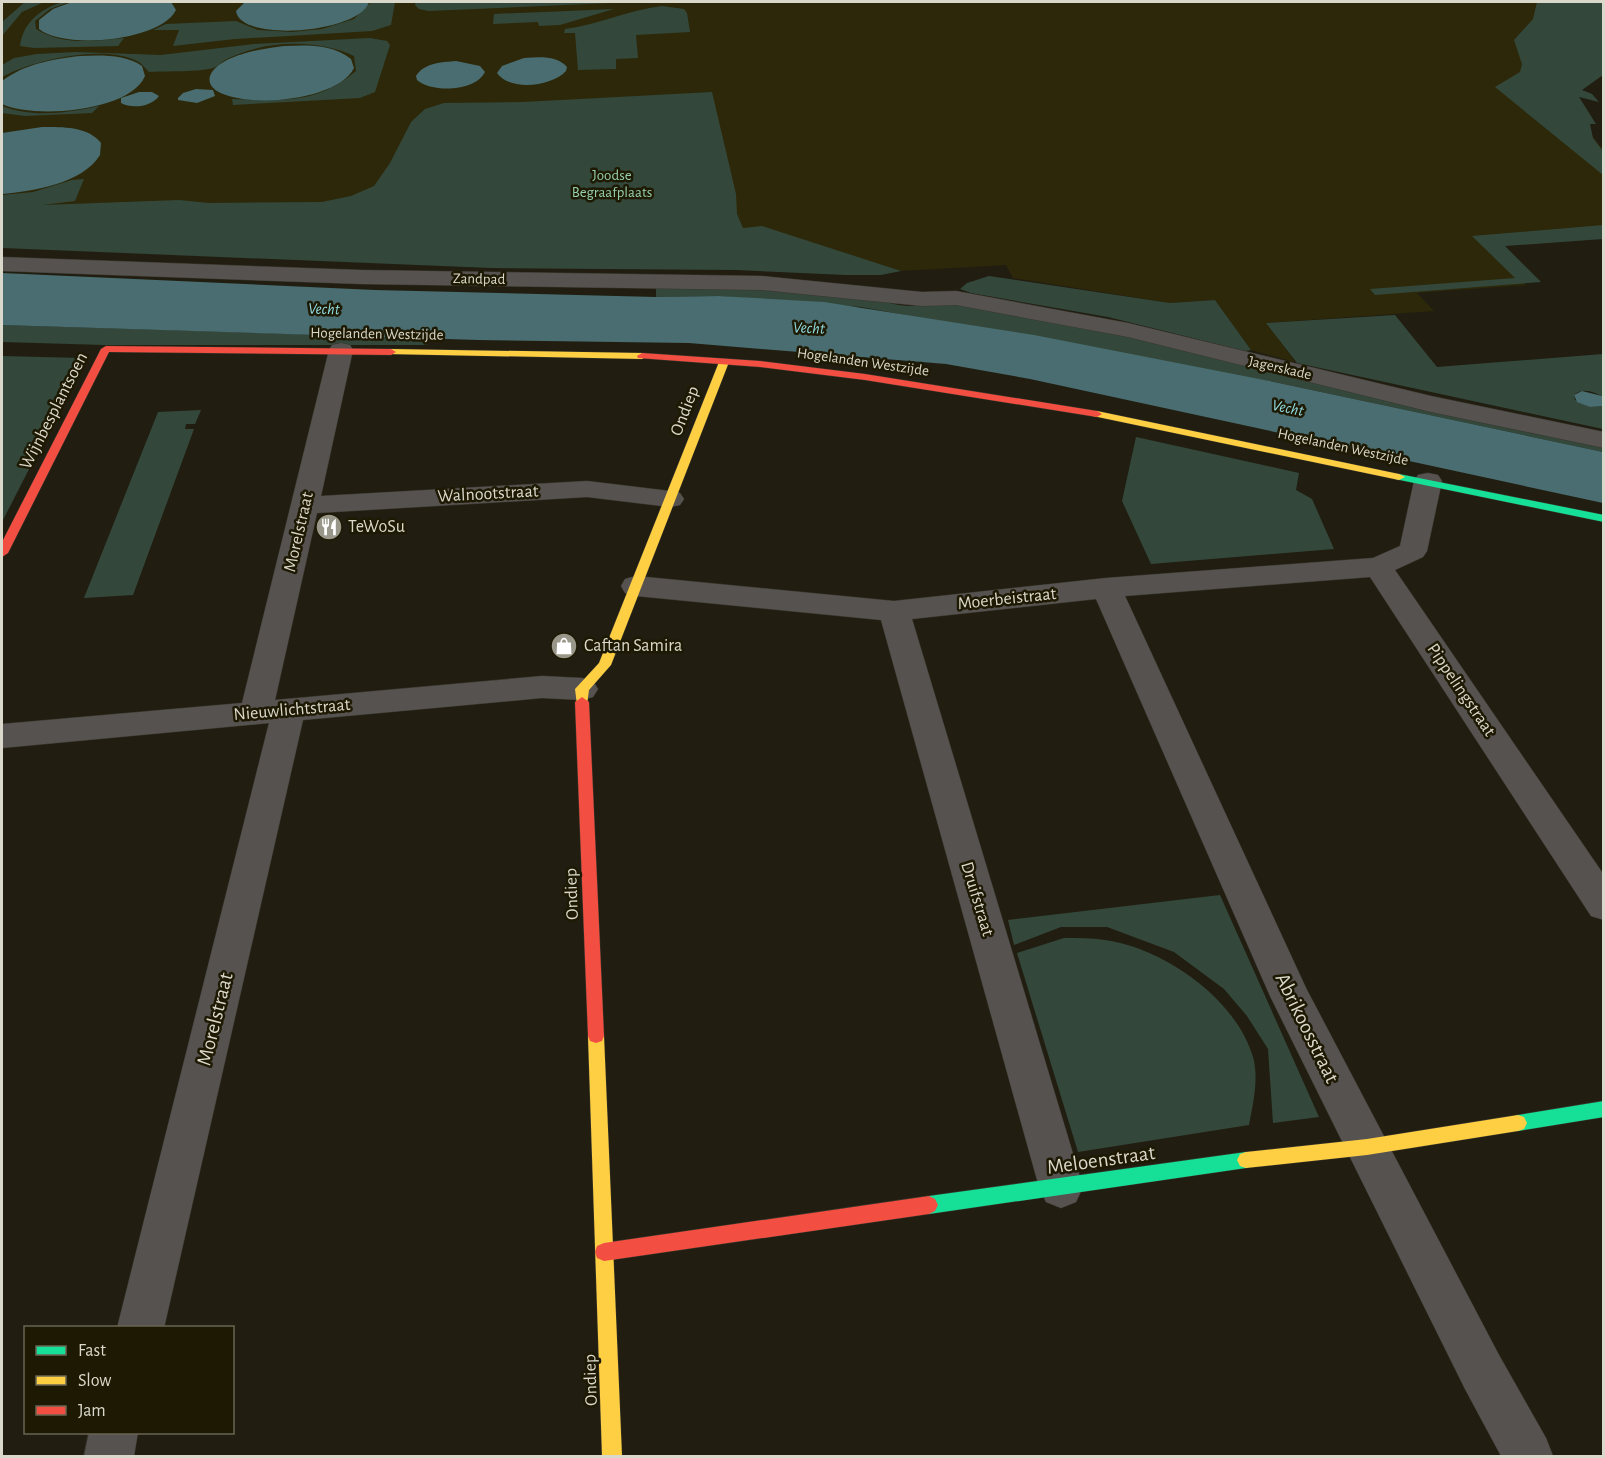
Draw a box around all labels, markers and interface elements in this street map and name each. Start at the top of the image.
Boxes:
park label: Joodse Begraafplaats [572,168,652,200]
street label: Zandpad [453,271,506,287]
water label: Vecht [308,300,341,318]
water label: Vecht [793,319,826,337]
street label: Hogelanden Westzijde [310,325,444,343]
street label: Hogelanden Westzijde [796,345,930,379]
street label: Wijnbesplantsoen [17,350,91,472]
street label: Jagerskade [1247,353,1313,383]
street label: Ondiep [667,384,703,438]
water label: Vecht [1271,397,1306,419]
street label: Hogelanden Westzijde [1276,426,1410,468]
street label: Walnootstraat [437,482,539,506]
street label: Morelstraat [281,490,317,574]
restaurant icon: TeWoSu [314,512,344,542]
place label: TeWoSu [348,518,405,536]
street label: Moerbeistraat [957,585,1057,613]
shop icon: Caftan Samira [549,631,579,661]
place label: Caftan Samira [584,637,682,655]
street label: Pippelingstraat [1423,640,1499,740]
street label: Nieuwlichtstraat [233,696,351,724]
street label: Druifstraat [957,860,997,939]
street label: Ondiep [562,868,582,920]
street label: Morelstraat [193,970,237,1068]
street label: Abrikoosstraat [1271,970,1343,1087]
street label: Meloenstraat [1046,1142,1157,1178]
legend [24,1326,234,1434]
text: Fast [78,1342,106,1360]
street label: Ondiep [581,1354,601,1406]
text: Slow [78,1372,111,1390]
text: Jam [78,1402,106,1420]

